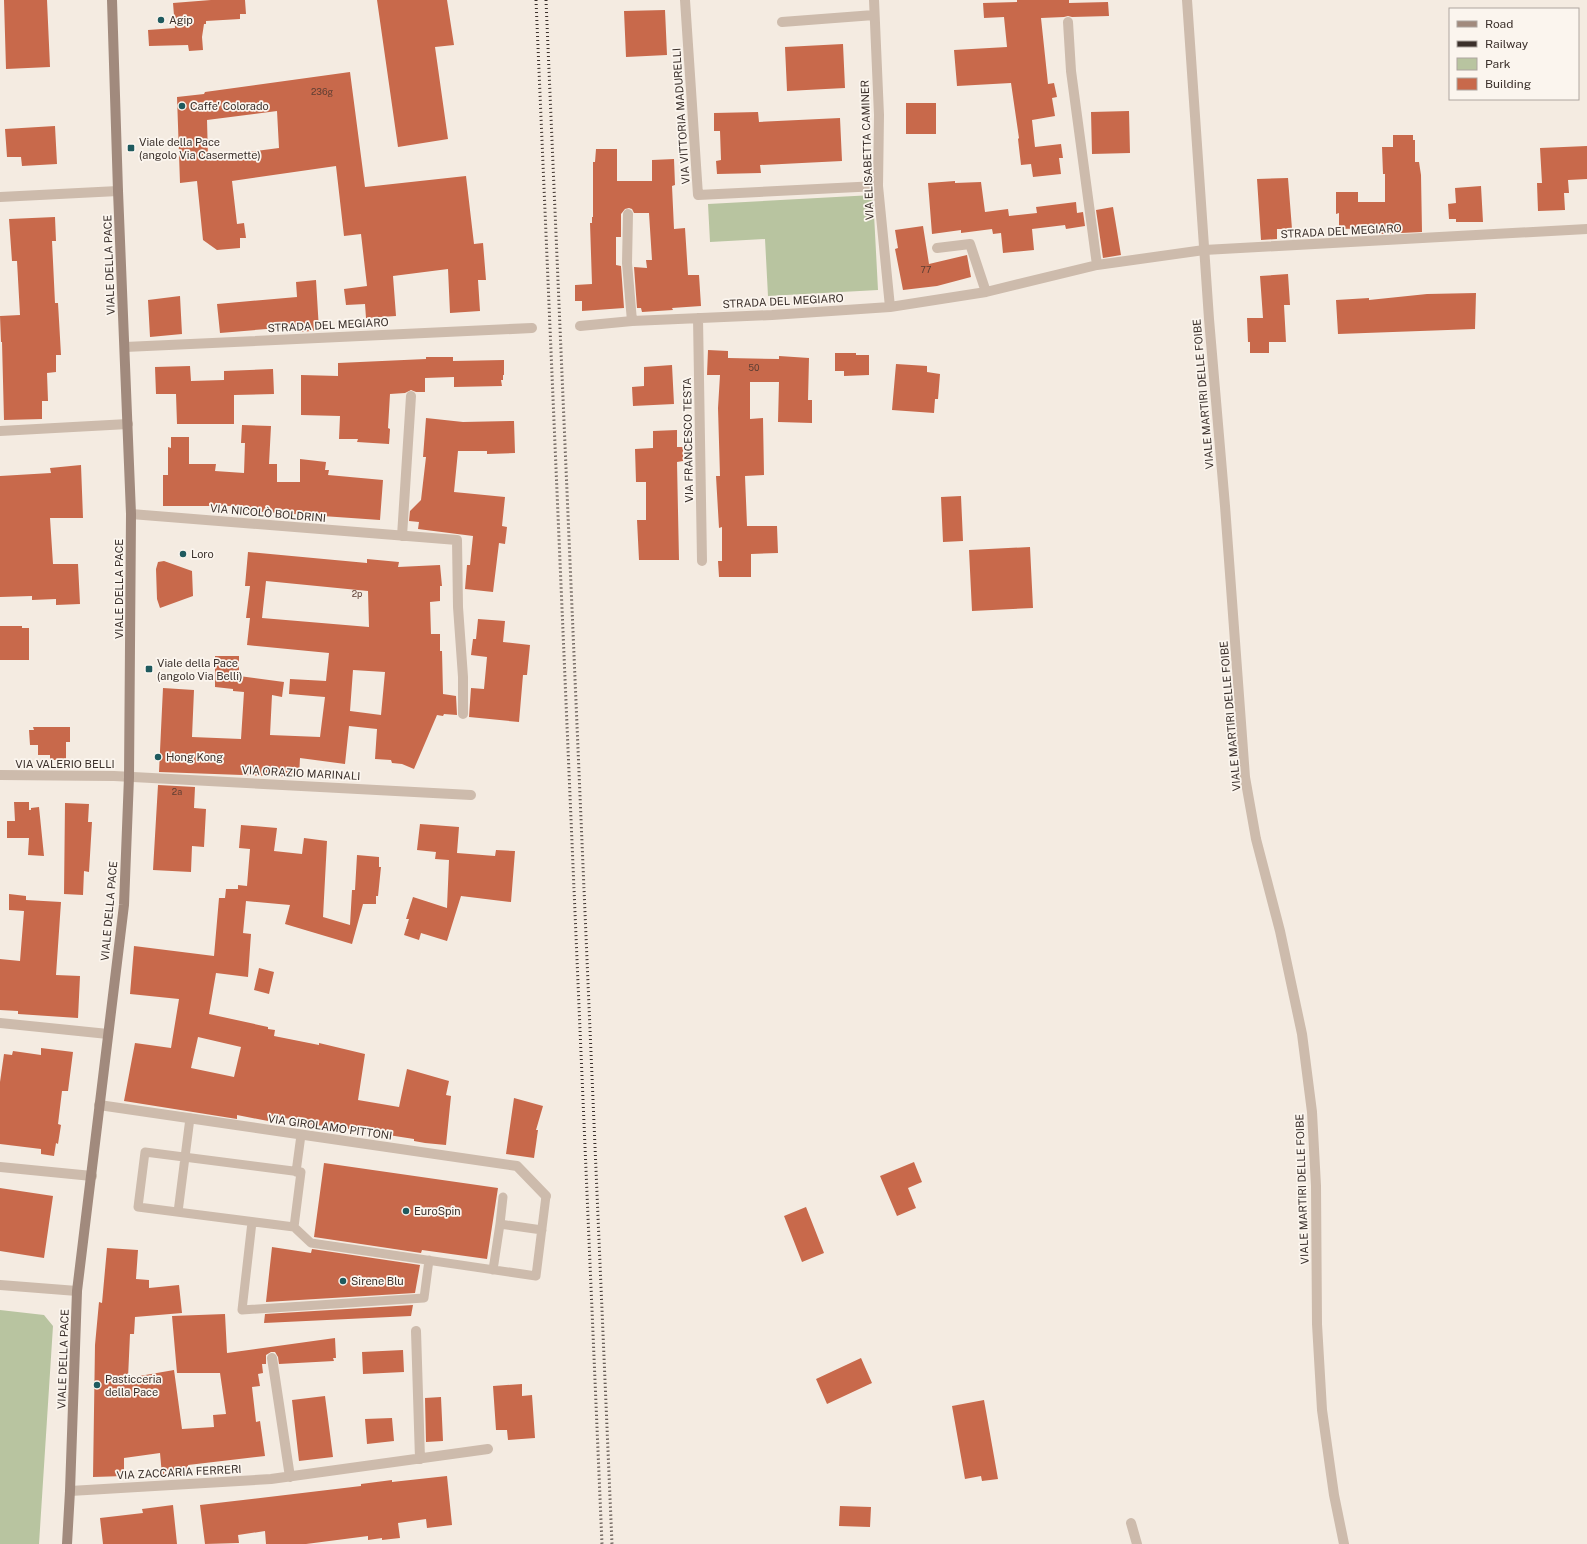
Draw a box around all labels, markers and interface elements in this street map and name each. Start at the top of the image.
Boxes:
legend [1449,8,1579,100]
place label: Agip [169,14,193,26]
marker: Agip [156,15,166,25]
text: Road [1485,17,1513,31]
text: Railway [1485,37,1529,51]
street label: VIA VITTORIA MADURELLI [670,47,692,185]
text: Park [1485,57,1511,71]
text: Building [1485,77,1531,91]
street label: VIA ELISABETTA CAMINER [859,80,875,220]
house number: 236g [311,86,333,97]
place label: Caffe' Colorado [190,100,269,112]
marker: Caffe' Colorado [177,101,187,111]
place label: Viale della Pace (angolo Via Casermette) [139,136,261,161]
marker: Viale della Pace (angolo Via Casermette) [126,143,136,153]
street label: VIALE DELLA PACE [101,215,117,315]
street label: STRADA DEL MEGIARO [1280,222,1402,240]
house number: 77 [921,264,931,275]
street label: STRADA DEL MEGIARO [722,292,844,310]
street label: STRADA DEL MEGIARO [267,316,389,334]
street label: VIALE MARTIRI DELLE FOIBE [1190,318,1216,470]
house number: 50 [748,362,760,373]
street label: VIA FRANCESCO TESTA [681,377,695,503]
street label: VIA NICOLÒ BOLDRINI [210,501,327,524]
street label: VIALE DELLA PACE [113,539,125,639]
place label: Loro [191,548,214,560]
marker: Loro [178,549,188,559]
house number: 2p [352,588,362,599]
street label: VIALE MARTIRI DELLE FOIBE [1217,640,1243,792]
place label: Viale della Pace (angolo Via Belli) [157,657,242,682]
marker: Viale della Pace (angolo Via Belli) [144,664,154,674]
place label: Hong Kong [166,751,223,763]
marker: Hong Kong [153,752,163,762]
street label: VIA VALERIO BELLI [15,758,115,770]
street label: VIA ORAZIO MARINALI [241,764,361,782]
house number: 2a [172,786,182,797]
street label: VIALE DELLA PACE [99,860,119,961]
street label: VIA GIROLAMO PITTONI [267,1112,393,1142]
street label: VIALE MARTIRI DELLE FOIBE [1293,1113,1311,1264]
place label: EuroSpin [414,1205,461,1217]
marker: EuroSpin [401,1206,411,1216]
place label: Sirene Blu [351,1275,404,1287]
marker: Sirene Blu [338,1276,348,1286]
street label: VIALE DELLA PACE [55,1309,71,1409]
place label: Pasticceria della Pace [105,1373,162,1398]
marker: Pasticceria della Pace [92,1380,102,1390]
street label: VIA ZACCARIA FERRERI [116,1463,242,1481]

